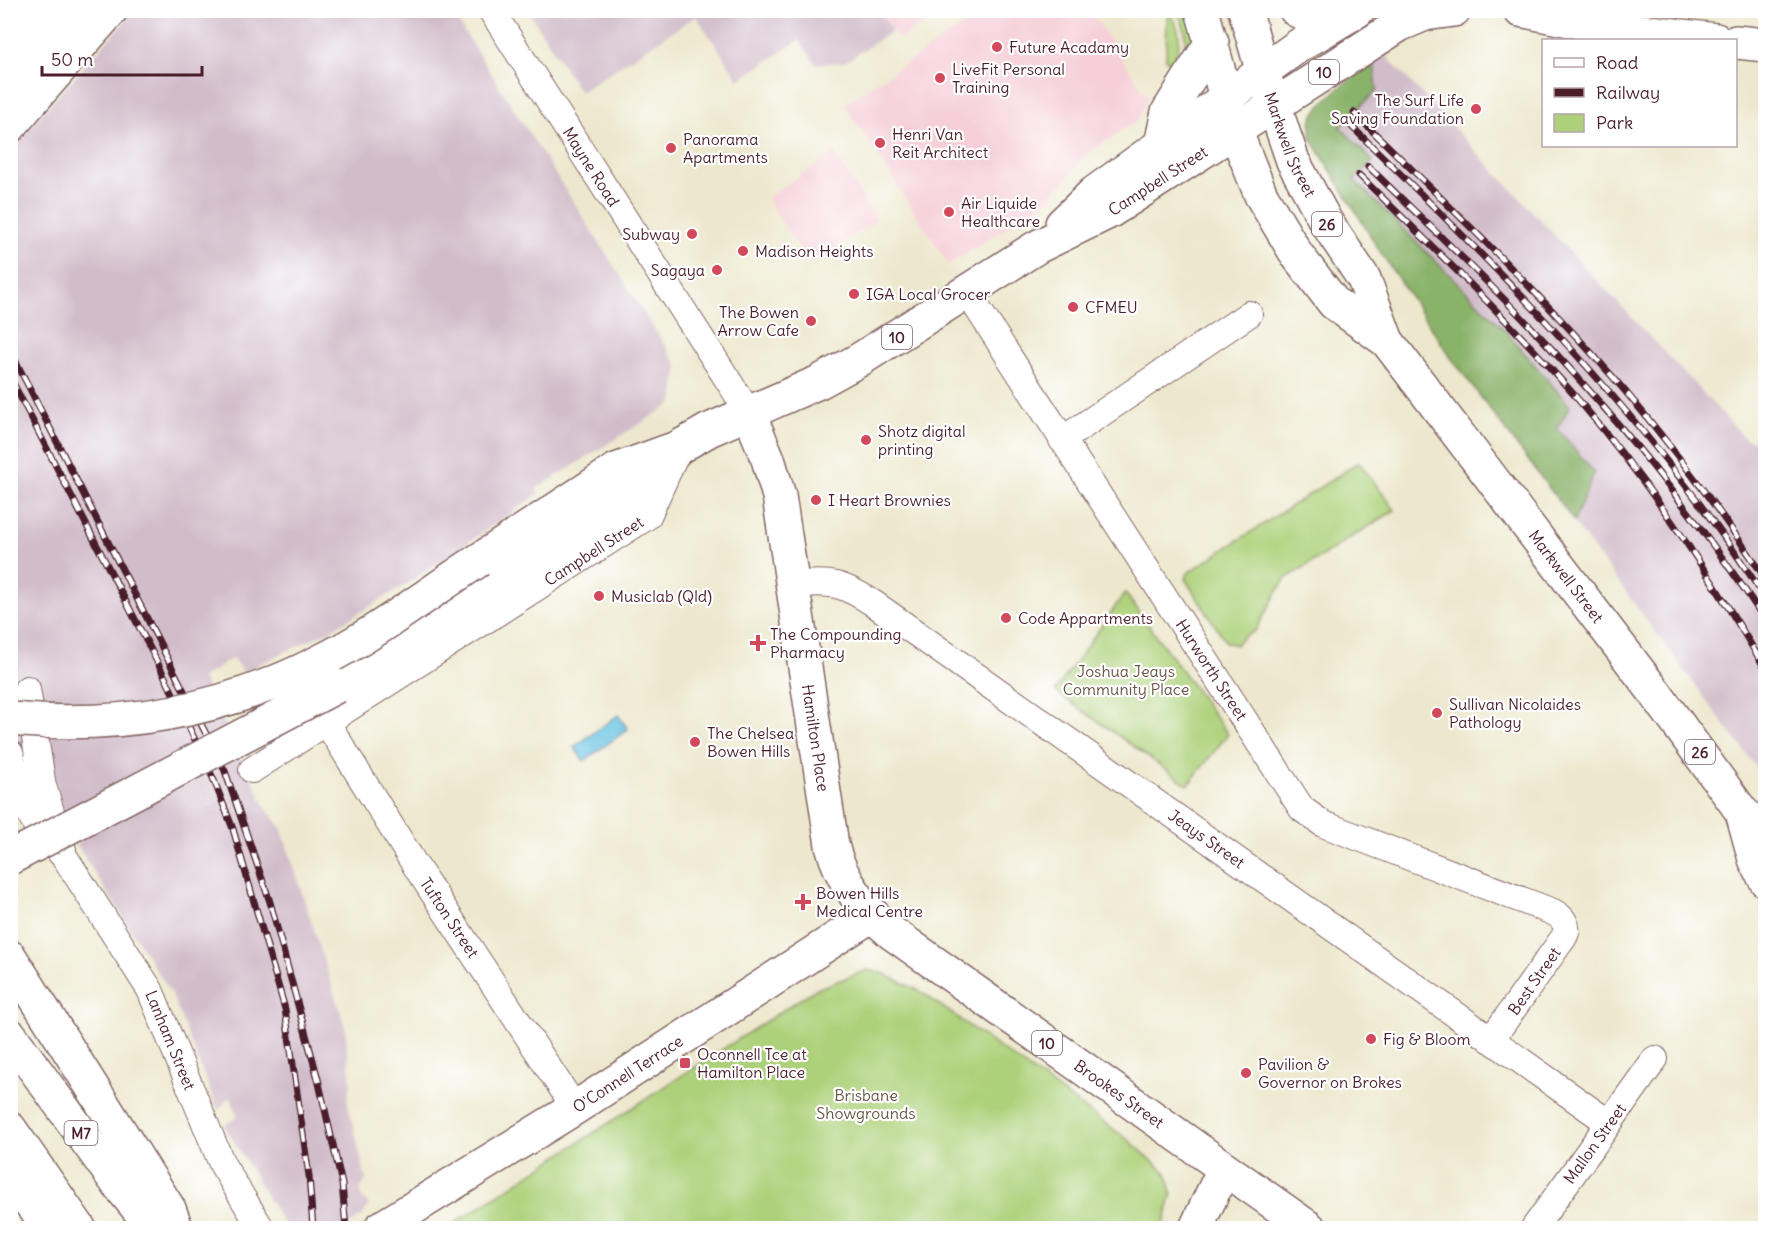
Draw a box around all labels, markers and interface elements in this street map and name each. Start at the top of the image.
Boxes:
place label: Future Acadamy [1009,37,1129,57]
scale bar [42,39,202,77]
legend [1542,39,1737,147]
marker: Future Acadamy [990,40,1004,54]
text: 50 m [51,48,93,71]
text: Road [1596,51,1639,74]
place label: LiveFit Personal Training [952,59,1065,97]
road number: 10 [1309,60,1339,84]
marker: LiveFit Personal Training [933,71,947,85]
text: Railway [1596,81,1660,104]
street label: Markwell Street [1260,89,1321,201]
place label: The Surf Life Saving Foundation [1331,90,1464,128]
marker: The Surf Life Saving Foundation [1469,102,1483,116]
text: Park [1596,111,1633,134]
street label: Mayne Road [559,123,624,210]
place label: Henri Van Reit Architect [892,124,989,162]
place label: Panorama Apartments [683,129,768,167]
marker: Henri Van Reit Architect [873,136,887,150]
marker: Panorama Apartments [664,141,678,155]
street label: Campbell Street [1104,141,1212,220]
place label: Air Liquide Healthcare [961,193,1040,231]
marker: Air Liquide Healthcare [942,205,956,219]
road number: 26 [1312,212,1342,236]
place label: Subway [622,224,680,244]
marker: Subway [685,227,699,241]
place label: Madison Heights [755,241,874,261]
marker: Madison Heights [736,244,750,258]
place label: Sagaya [651,260,705,280]
marker: Sagaya [710,263,724,277]
place label: IGA Local Grocer [866,284,991,304]
marker: IGA Local Grocer [847,287,861,301]
place label: CFMEU [1085,297,1138,317]
marker: CFMEU [1066,300,1080,314]
place label: The Bowen Arrow Cafe [717,302,799,340]
marker: The Bowen Arrow Cafe [804,314,818,328]
road number: 10 [882,325,912,349]
place label: Shotz digital printing [878,421,965,459]
marker: Shotz digital printing [859,433,873,447]
place label: I Heart Brownies [828,490,951,510]
marker: I Heart Brownies [809,493,823,507]
street label: Campbell Street [540,511,648,590]
street label: Markwell Street [1524,526,1608,627]
place label: Musiclab (Qld) [611,586,712,606]
marker: Musiclab (Qld) [592,589,606,603]
place label: Code Appartments [1018,608,1153,628]
marker: Code Appartments [999,611,1013,625]
street label: Hurworth Street [1172,615,1252,725]
place label: The Compounding Pharmacy [770,624,901,662]
marker: The Compounding Pharmacy [751,636,765,650]
park label: Joshua Jeays Community Place [1063,661,1189,699]
street label: Hamilton Place [798,683,834,793]
place label: Sullivan Nicolaides Pathology [1449,694,1581,732]
marker: Sullivan Nicolaides Pathology [1430,706,1444,720]
place label: The Chelsea Bowen Hills [707,723,794,761]
marker: The Chelsea Bowen Hills [688,735,702,749]
road number: 26 [1685,740,1715,764]
street label: Jeays Street [1165,805,1249,873]
street label: Tufton Street [416,874,484,962]
place label: Bowen Hills Medical Centre [816,883,923,921]
marker: Bowen Hills Medical Centre [794,893,812,911]
street label: Best Street [1503,943,1565,1019]
street label: Lanham Street [141,987,200,1093]
place label: Fig & Bloom [1383,1029,1471,1049]
street label: O'Connell Terrace [569,1031,687,1117]
road number: 10 [1032,1031,1062,1055]
marker: Fig & Bloom [1364,1032,1378,1046]
place label: Oconnell Tce at Hamilton Place [697,1044,807,1082]
place label: Pavilion & Governor on Brokes [1258,1054,1402,1092]
street label: Brookes Street [1070,1055,1168,1133]
marker: Oconnell Tce at Hamilton Place [678,1056,692,1070]
marker: Pavilion & Governor on Brokes [1239,1066,1253,1080]
park label: Brisbane Showgrounds [816,1085,916,1123]
street label: Mallon Street [1559,1099,1630,1187]
road number: M7 [64,1121,98,1145]

